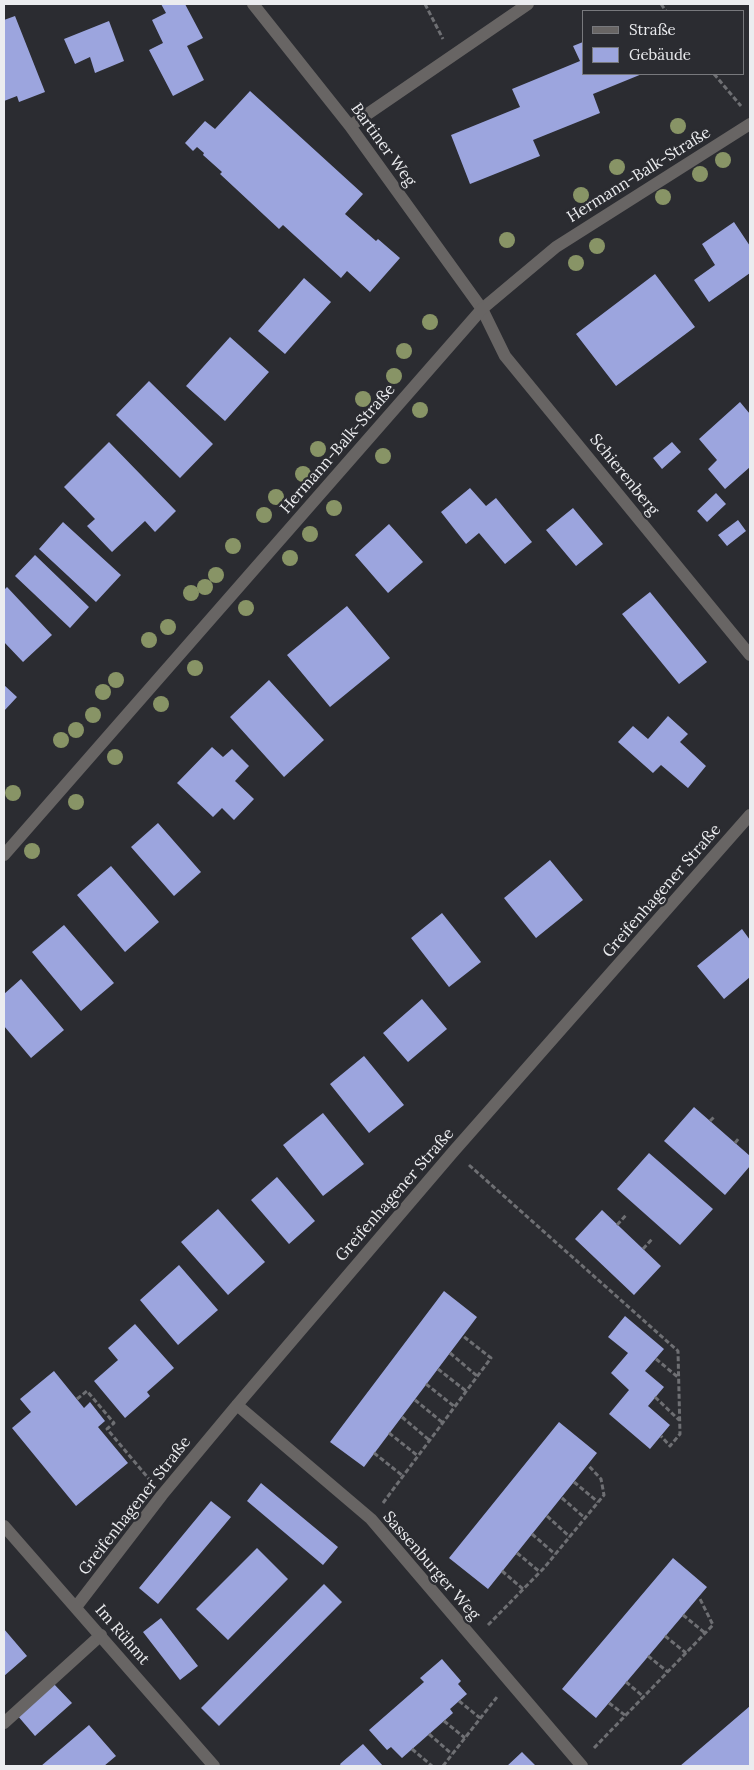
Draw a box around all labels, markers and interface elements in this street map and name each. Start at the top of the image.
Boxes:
legend [582,10,744,75]
text: Straße [629,20,676,39]
text: Gebäude [629,45,691,64]
street label: Bartiner Weg [346,100,420,190]
street label: Hermann-Balk-Straße [564,123,714,227]
street label: Hermann-Balk-Straße [276,380,400,518]
street label: Schierenberg [585,430,663,520]
street label: Greifenhagener Straße [599,820,725,962]
street label: Greifenhagener Straße [332,1124,458,1266]
street label: Greifenhagener Straße [75,1433,195,1579]
street label: Sassenburger Weg [379,1508,483,1624]
street label: Im Rühmt [91,1601,153,1669]

